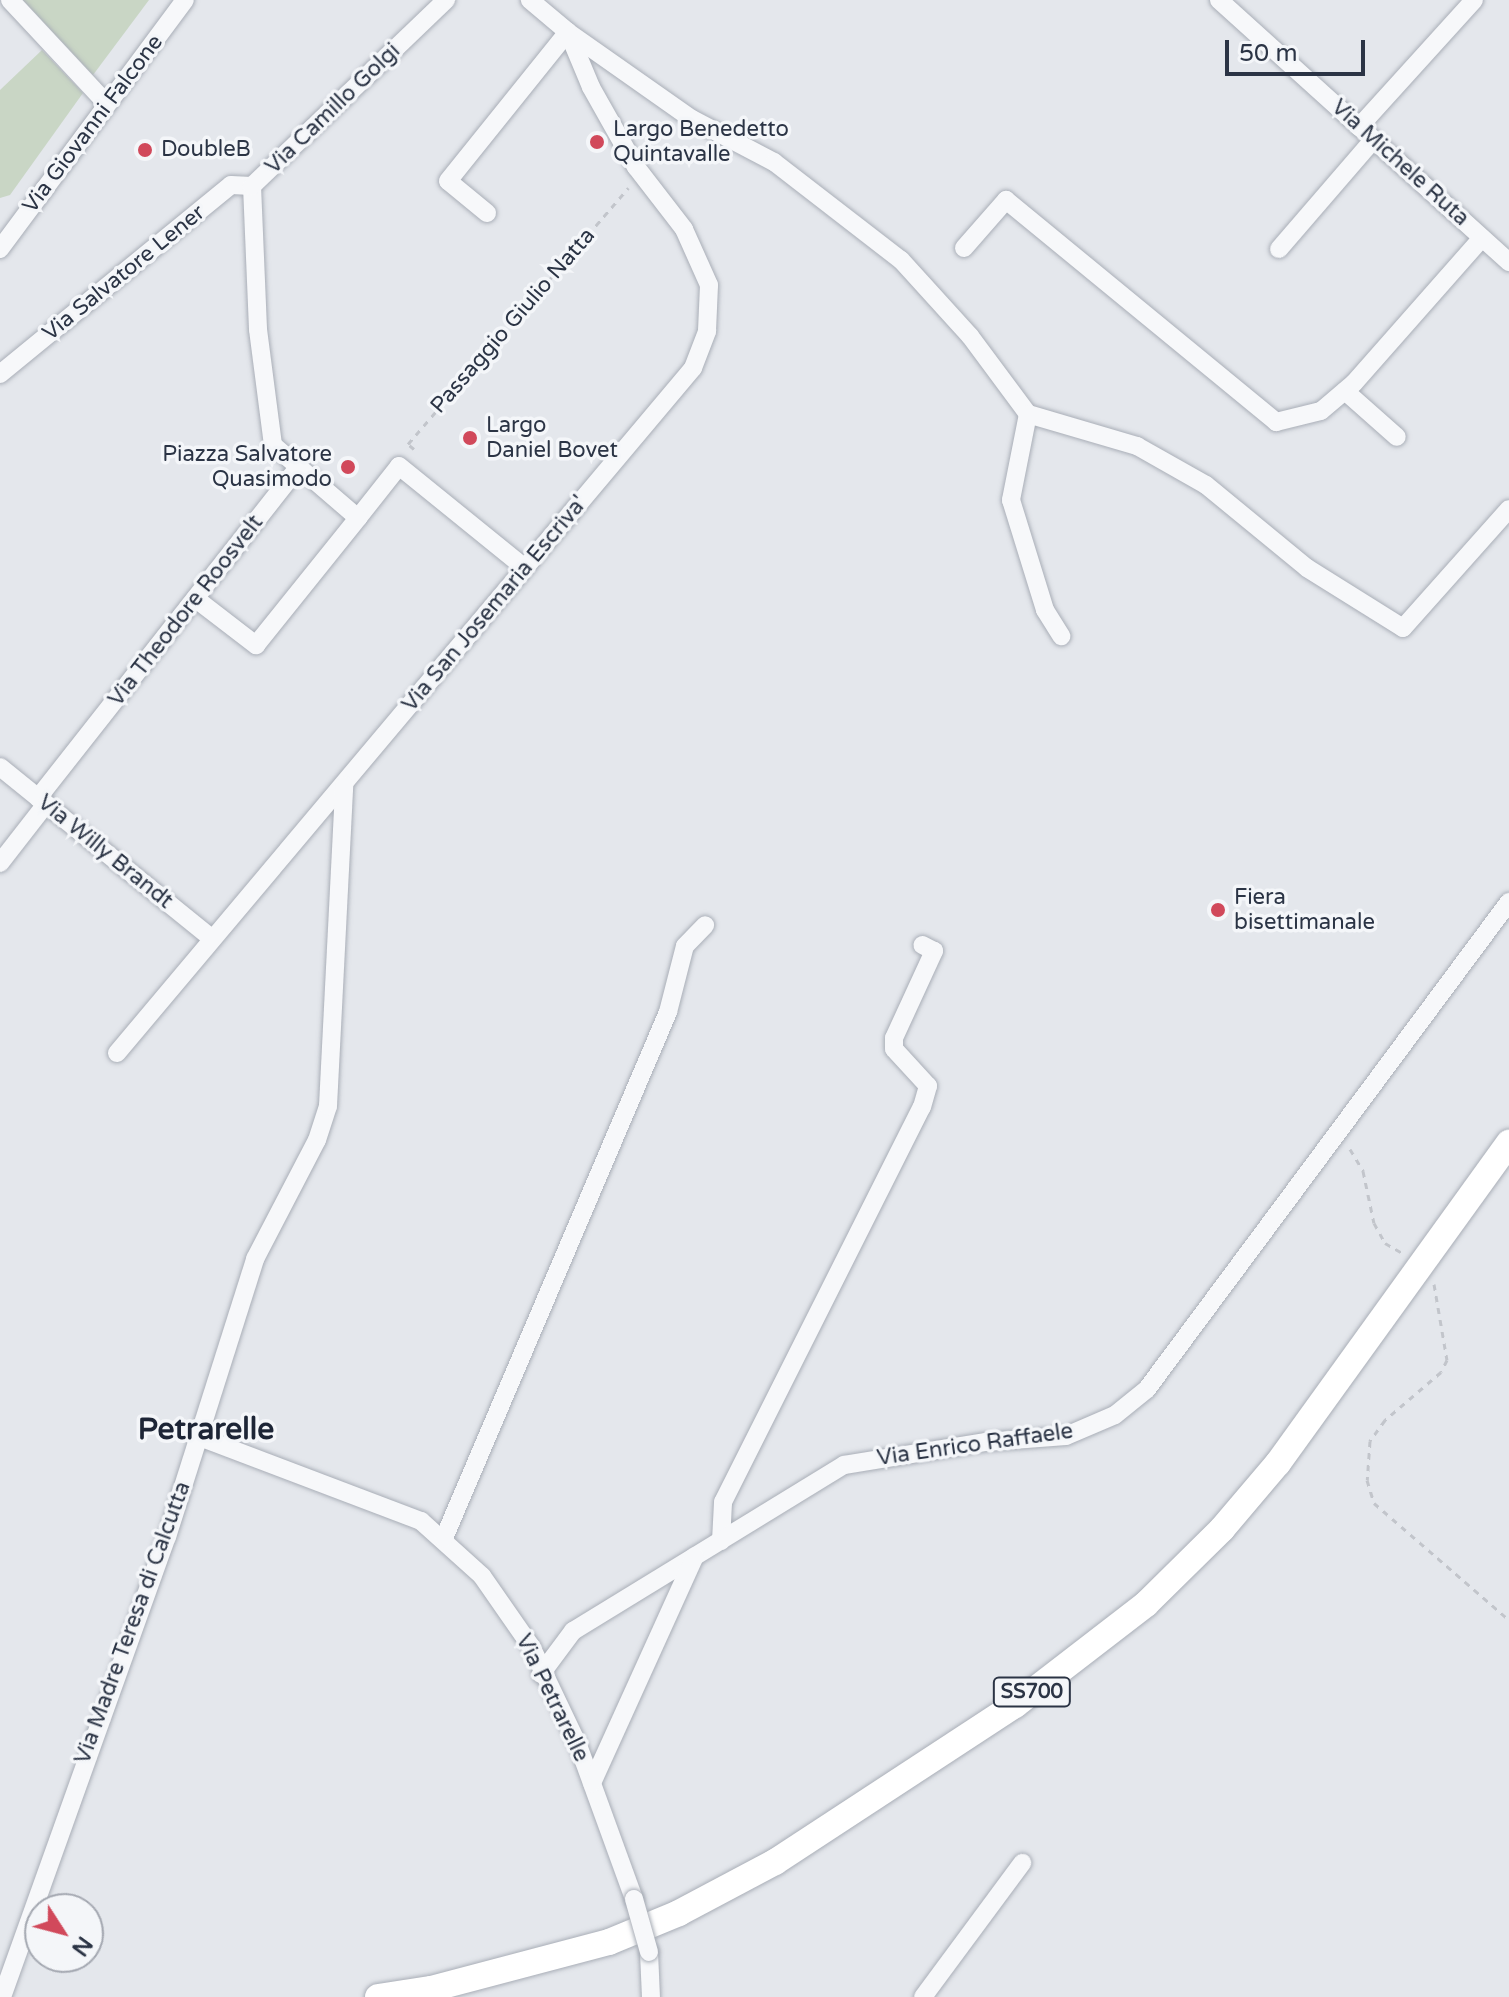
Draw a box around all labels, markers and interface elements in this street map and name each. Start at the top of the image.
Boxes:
scale bar [1229,24,1369,74]
street label: Via Giovanni Falcone [17,30,169,218]
street label: Via Camillo Golgi [260,38,406,180]
text: 50 m [1239,39,1297,68]
street label: Via Michele Ruta [1326,94,1474,232]
place label: Largo Benedetto Quintavalle [613,116,789,168]
marker: Largo Benedetto Quintavalle [588,133,606,151]
place label: DoubleB [161,137,251,163]
marker: DoubleB [136,141,154,159]
street label: Via Salvatore Lener [38,200,210,346]
street label: Passaggio Giulio Natta [425,223,601,419]
place label: Largo Daniel Bovet [486,412,618,464]
marker: Largo Daniel Bovet [461,429,479,447]
place label: Piazza Salvatore Quasimodo [162,441,332,492]
marker: Piazza Salvatore Quasimodo [339,458,357,476]
street label: Via San Josemaria Escriva' [397,491,593,717]
street label: Via Theodore Roosvelt [103,510,269,712]
street label: Via Willy Brandt [32,789,178,915]
place label: Fiera bisettimanale [1234,884,1375,936]
marker: Fiera bisettimanale [1209,901,1227,919]
district label: Petrarelle [138,1412,274,1448]
street label: Via Enrico Raffaele [875,1418,1075,1472]
street label: Via Madre Teresa di Calcutta [70,1478,196,1768]
street label: Via Petrarelle [510,1630,594,1766]
road number: SS700 [992,1676,1072,1708]
north arrow [24,1893,104,1973]
text: N [66,1931,98,1961]

